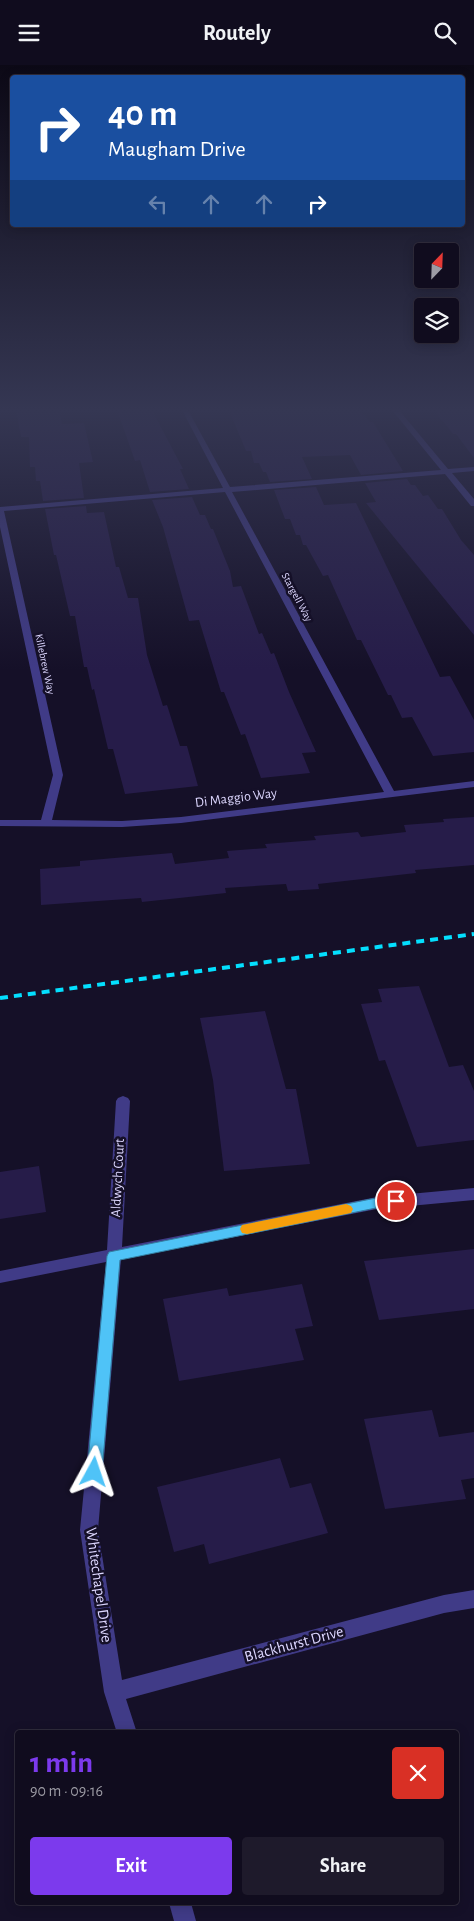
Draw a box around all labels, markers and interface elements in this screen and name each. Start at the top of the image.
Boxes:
icon: menu [15,19,43,47]
icon: search [431,19,459,47]
text: Routely [203,22,271,44]
icon: right [25,95,90,160]
text: 40 m [108,97,177,132]
text: Maugham Drive [108,138,246,160]
icon: left [144,190,172,218]
icon: ahead [197,190,225,218]
icon: ahead [250,190,278,218]
icon: right [303,190,331,218]
north arrow [414,243,459,287]
map controls [414,243,459,343]
button: layers [414,298,459,343]
street label: Stargell Way [280,571,315,624]
street label: Killebrew Way [33,633,57,695]
street label: Di Maggio Way [194,786,278,810]
street label: Aldwych Court [109,1138,127,1218]
pin [375,1180,417,1222]
icon: arrive [382,1187,410,1215]
position arrow [67,1445,119,1497]
street label: Whitechapel Drive [83,1527,115,1643]
street label: Blackhurst Drive [243,1623,345,1665]
button: close [392,1747,444,1799]
text: 1 min [30,1748,93,1778]
text: 90 m · 09:16 [30,1783,103,1799]
button: Exit [30,1837,232,1895]
button: Share [242,1837,444,1895]

